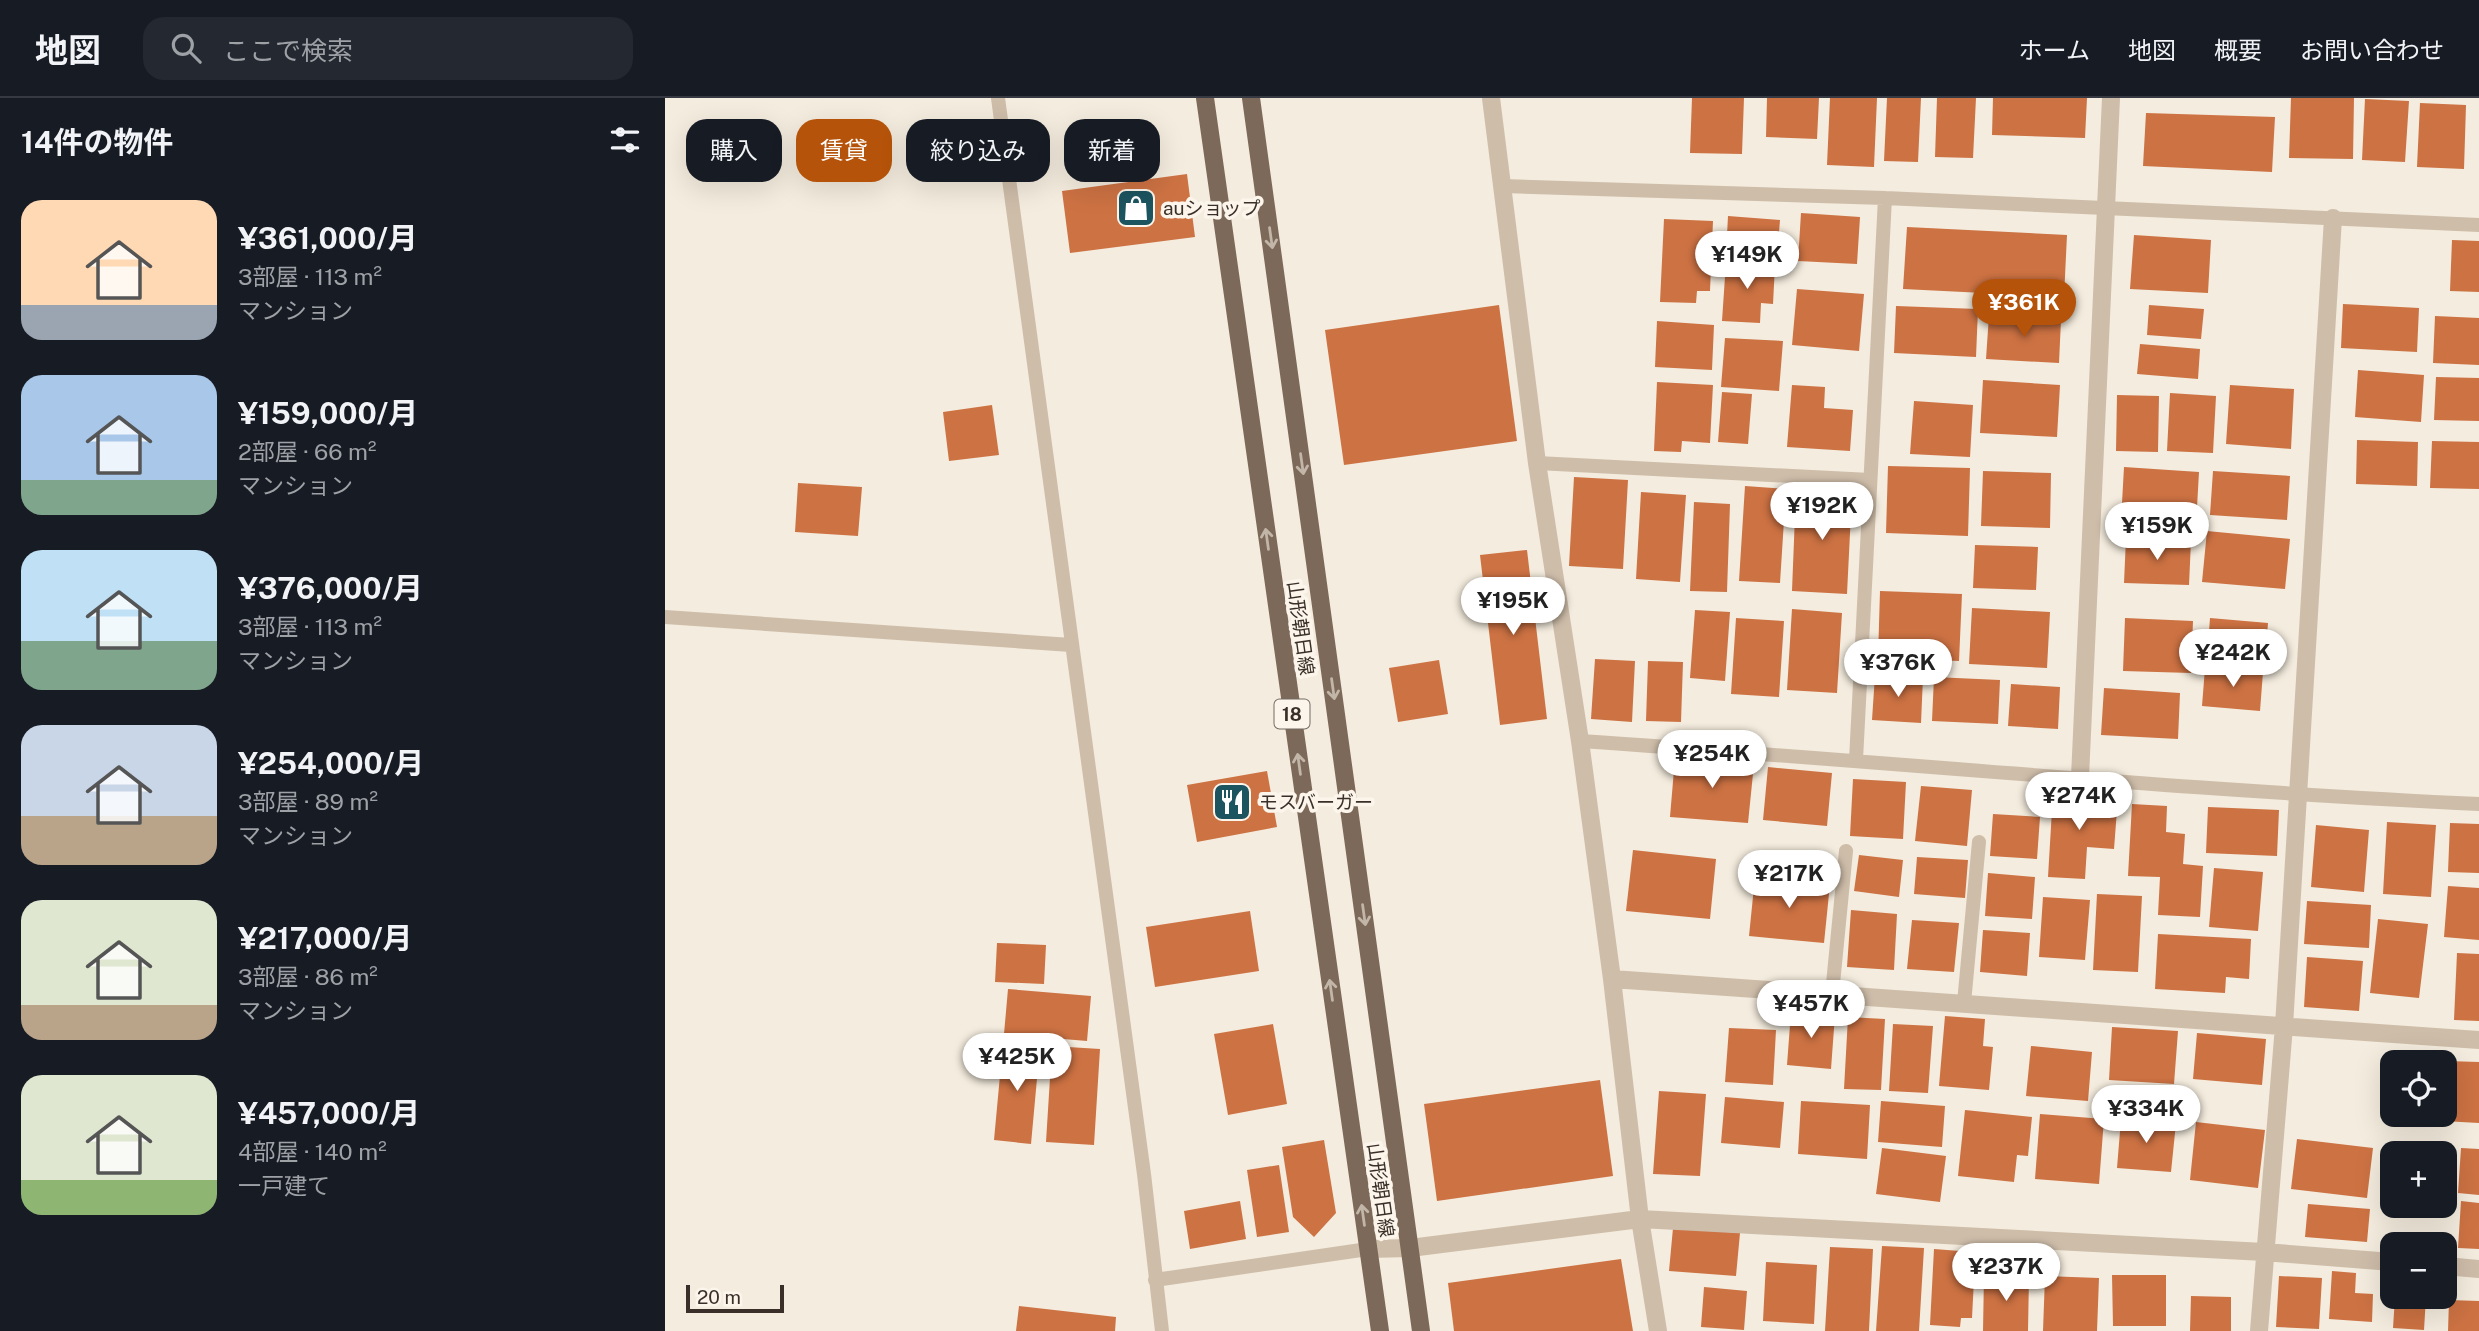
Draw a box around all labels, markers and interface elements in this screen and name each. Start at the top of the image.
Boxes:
search box [143,17,633,80]
icon: search [167,29,205,67]
text: 地図 [35,31,101,69]
text: ここで検索 [223,35,353,66]
text: ホーム [2019,36,2090,64]
text: 地図 [2128,36,2176,64]
text: 概要 [2214,36,2262,64]
text: お問い合わせ [2300,36,2444,64]
chip: 購入 [686,119,782,182]
chip: 賃貸 [796,119,892,182]
chip: 絞り込み [906,119,1050,182]
chip: 新着 [1064,119,1160,182]
icon: filters [606,121,644,159]
text: 14件の物件 [21,124,174,160]
shop icon: auショップ [1115,187,1157,229]
place label: auショップ [1163,197,1261,219]
text: ¥361,000/月 [238,220,418,256]
one-way arrow [1264,227,1277,249]
icon: home [77,228,161,312]
pin: ¥149K [1698,232,1796,291]
text: ¥149K [1711,240,1783,267]
text: 3部屋 · 113 m² [238,263,382,290]
pin: ¥361K [1975,280,2073,339]
text: ¥361K [1988,288,2060,315]
text: マンション [238,297,353,324]
text: ¥159,000/月 [238,395,418,431]
icon: home [77,403,161,487]
text: 2部屋 · 66 m² [238,438,376,465]
one-way arrow [1295,452,1308,475]
text: マンション [238,472,353,499]
pin: ¥192K [1773,482,1871,542]
text: ¥192K [1786,491,1858,518]
pin: ¥159K [2108,503,2206,562]
text: ¥159K [2121,511,2193,538]
one-way arrow [1261,528,1274,551]
text: ¥376,000/月 [238,570,423,606]
icon: home [77,578,161,662]
pin: ¥195K [1464,578,1562,637]
street label: 山形朝日線 [1283,579,1319,677]
text: ¥195K [1477,586,1549,613]
text: 3部屋 · 113 m² [238,613,382,640]
pin: ¥242K [2184,630,2282,689]
text: ¥242K [2195,638,2271,665]
pin: ¥376K [1849,640,1947,699]
text: マンション [238,647,353,674]
text: ¥376K [1860,648,1936,675]
one-way arrow [1327,677,1340,700]
road number: 18 [1275,700,1309,728]
pin: ¥254K [1663,730,1761,790]
text: ¥254K [1674,739,1750,766]
text: ¥254,000/月 [238,745,424,781]
icon: home [77,753,161,837]
one-way arrow [1293,754,1306,776]
pin: ¥274K [2030,772,2128,832]
restaurant icon: モスバーガー [1211,781,1253,823]
text: ¥274K [2041,781,2117,808]
text: 3部屋 · 89 m² [238,788,378,815]
place label: モスバーガー [1259,791,1373,813]
text: マンション [238,822,353,849]
pin: ¥217K [1740,850,1838,910]
text: ¥217K [1754,859,1824,886]
one-way arrow [1358,903,1371,925]
text: ¥217,000/月 [238,920,413,956]
icon: home [77,928,161,1012]
text: 3部屋 · 86 m² [238,963,378,990]
one-way arrow [1325,979,1338,1002]
pin: ¥457K [1762,981,1860,1040]
text: ¥457K [1773,989,1849,1016]
text: マンション [238,997,353,1024]
pin: ¥425K [968,1034,1066,1093]
text: ¥425K [979,1042,1055,1069]
map controls [2380,1050,2457,1309]
button: locate [2380,1050,2457,1127]
pin: ¥334K [2097,1086,2195,1145]
text: ¥334K [2107,1094,2185,1121]
text: ¥457,000/月 [238,1095,420,1131]
icon: home [77,1103,161,1187]
text: 4部屋 · 140 m² [238,1138,387,1165]
street label: 山形朝日線 [1363,1141,1399,1239]
button: + [2380,1141,2457,1218]
text: 一戸建て [238,1172,330,1199]
one-way arrow [1357,1204,1370,1227]
button: − [2380,1232,2457,1309]
pin: ¥237K [1957,1244,2055,1303]
text: ¥237K [1968,1252,2044,1279]
scale bar [686,1282,784,1314]
text: 20 m [697,1286,741,1308]

